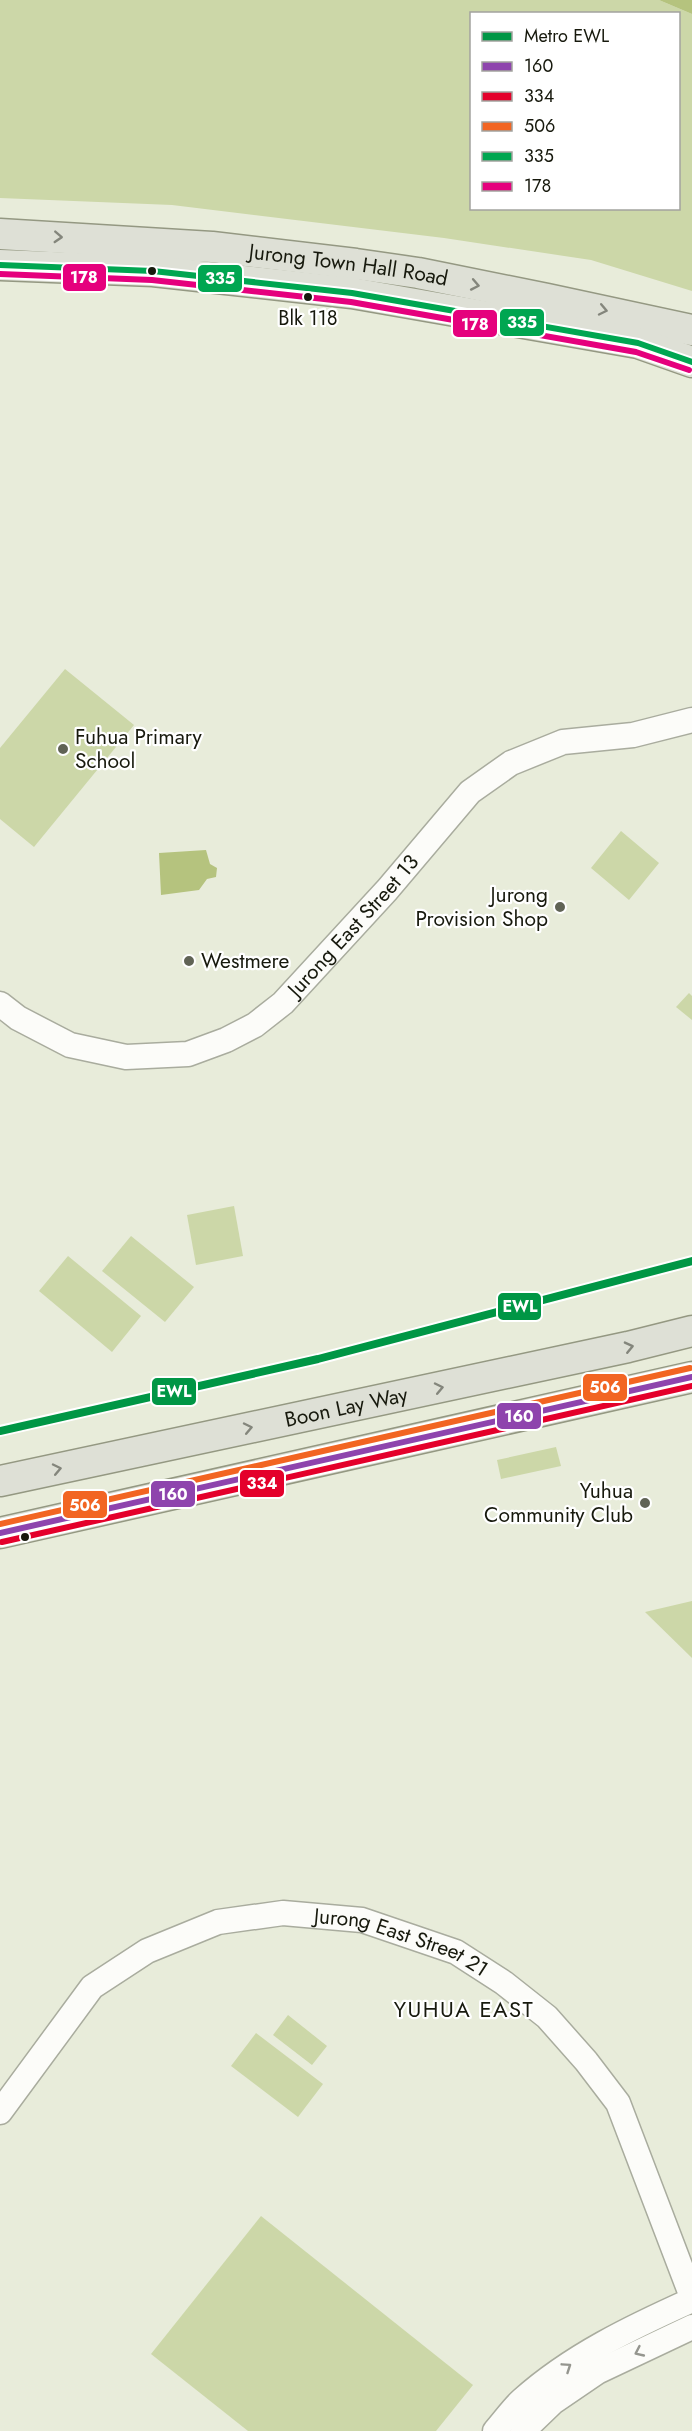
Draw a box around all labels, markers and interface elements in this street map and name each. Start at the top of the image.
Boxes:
legend [470,12,680,210]
text: Metro EWL [524,23,609,49]
text: 160 [524,53,553,79]
text: 334 [524,83,554,109]
text: 506 [524,113,555,139]
text: 335 [524,143,554,169]
text: 178 [524,173,551,199]
one-way arrow [54,230,63,243]
street label: Jurong Town Hall Road [244,236,451,294]
line badge: 178 [62,263,107,292]
line badge: 335 [197,264,243,293]
unlabelled marker [146,265,158,277]
text: 178 [70,266,98,289]
text: 335 [205,267,235,290]
one-way arrow [470,278,480,291]
marker: Blk 118 [302,291,314,303]
one-way arrow [598,303,608,316]
place label: Blk 118 [278,304,338,333]
line badge: 335 [499,308,545,337]
line badge: 178 [452,309,498,338]
text: 335 [507,311,537,334]
text: 178 [461,313,489,336]
place label: Fuhua Primary School [75,722,203,776]
marker: Fuhua Primary School [56,742,70,756]
street label: Jurong East Street 13 [279,848,426,1006]
place label: Jurong Provision Shop [415,880,548,934]
marker: Jurong Provision Shop [553,900,567,914]
place label: Westmere [201,946,290,976]
marker: Westmere [182,954,196,968]
line badge: EWL [497,1292,542,1321]
text: EWL [502,1295,538,1318]
one-way arrow [624,1341,634,1354]
line badge: 506 [582,1373,628,1402]
text: 506 [589,1376,621,1399]
line badge: EWL [151,1377,197,1406]
street label: Boon Lay Way [282,1379,411,1435]
text: EWL [156,1380,192,1403]
one-way arrow [433,1382,443,1395]
line badge: 160 [496,1402,542,1430]
text: 160 [504,1405,534,1428]
one-way arrow [243,1422,253,1435]
one-way arrow [52,1463,62,1476]
line badge: 334 [239,1469,285,1498]
text: 334 [246,1472,278,1495]
place label: Yuhua Community Club [484,1476,633,1530]
line badge: 160 [150,1480,196,1508]
text: 160 [158,1483,188,1506]
line badge: 506 [62,1490,108,1519]
text: 506 [69,1494,101,1517]
marker: Yuhua Community Club [638,1496,652,1510]
unlabelled marker [19,1531,31,1543]
street label: Jurong East Street 21 [310,1901,494,1984]
district label: YUHUA EAST [394,1993,534,2025]
one-way arrow [635,2344,646,2356]
one-way arrow [560,2363,571,2374]

